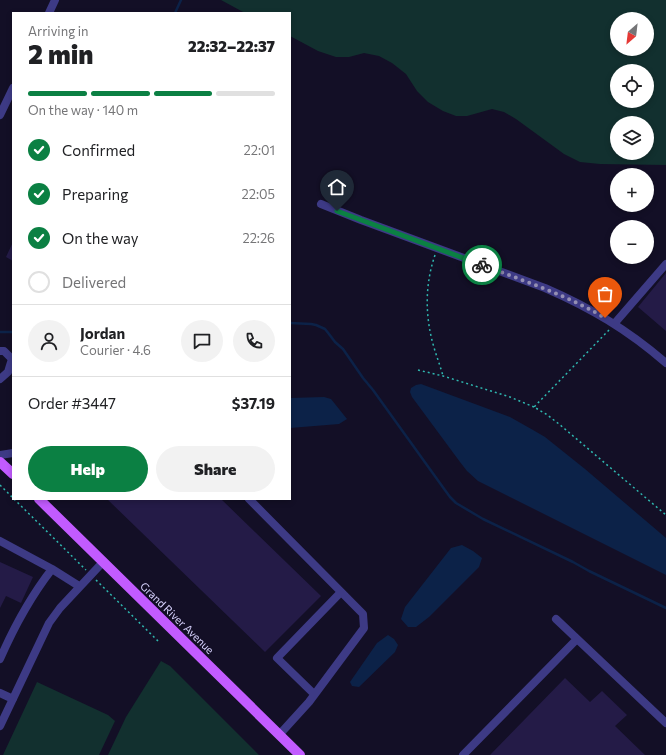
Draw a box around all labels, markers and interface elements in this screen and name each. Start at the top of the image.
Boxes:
north arrow [610,12,654,56]
map controls [610,12,654,264]
text: Arriving in [28,23,88,39]
text: 22:32–22:37 [188,37,275,55]
text: 2 min [28,38,93,69]
button: locate [610,64,654,108]
text: On the way · 140 m [28,102,138,118]
button: layers [610,116,654,160]
icon: check [28,139,50,161]
text: Confirmed [62,141,135,159]
text: 22:01 [243,142,275,158]
button: + [610,168,654,212]
pin [320,170,354,211]
icon: home [326,176,348,198]
icon: check [28,183,50,205]
text: Preparing [62,185,128,203]
text: 22:05 [242,186,275,202]
button: − [610,220,654,264]
icon: check [28,227,50,249]
text: On the way [62,229,139,247]
text: 22:26 [242,230,275,246]
courier [462,245,502,285]
icon: bike [471,254,493,276]
text: Delivered [62,273,126,291]
pin [588,277,622,318]
icon: bag [594,283,616,305]
button: person [28,320,70,362]
button: chat [181,320,223,362]
button: phone [233,320,275,362]
text: Jordan [80,324,125,342]
text: Courier · 4.6 [80,342,151,358]
text: Order #3447 [28,394,116,412]
text: $37.19 [232,394,275,412]
button: Help [28,446,148,492]
button: Share [156,446,275,492]
street label: Grand River Avenue [138,579,217,656]

